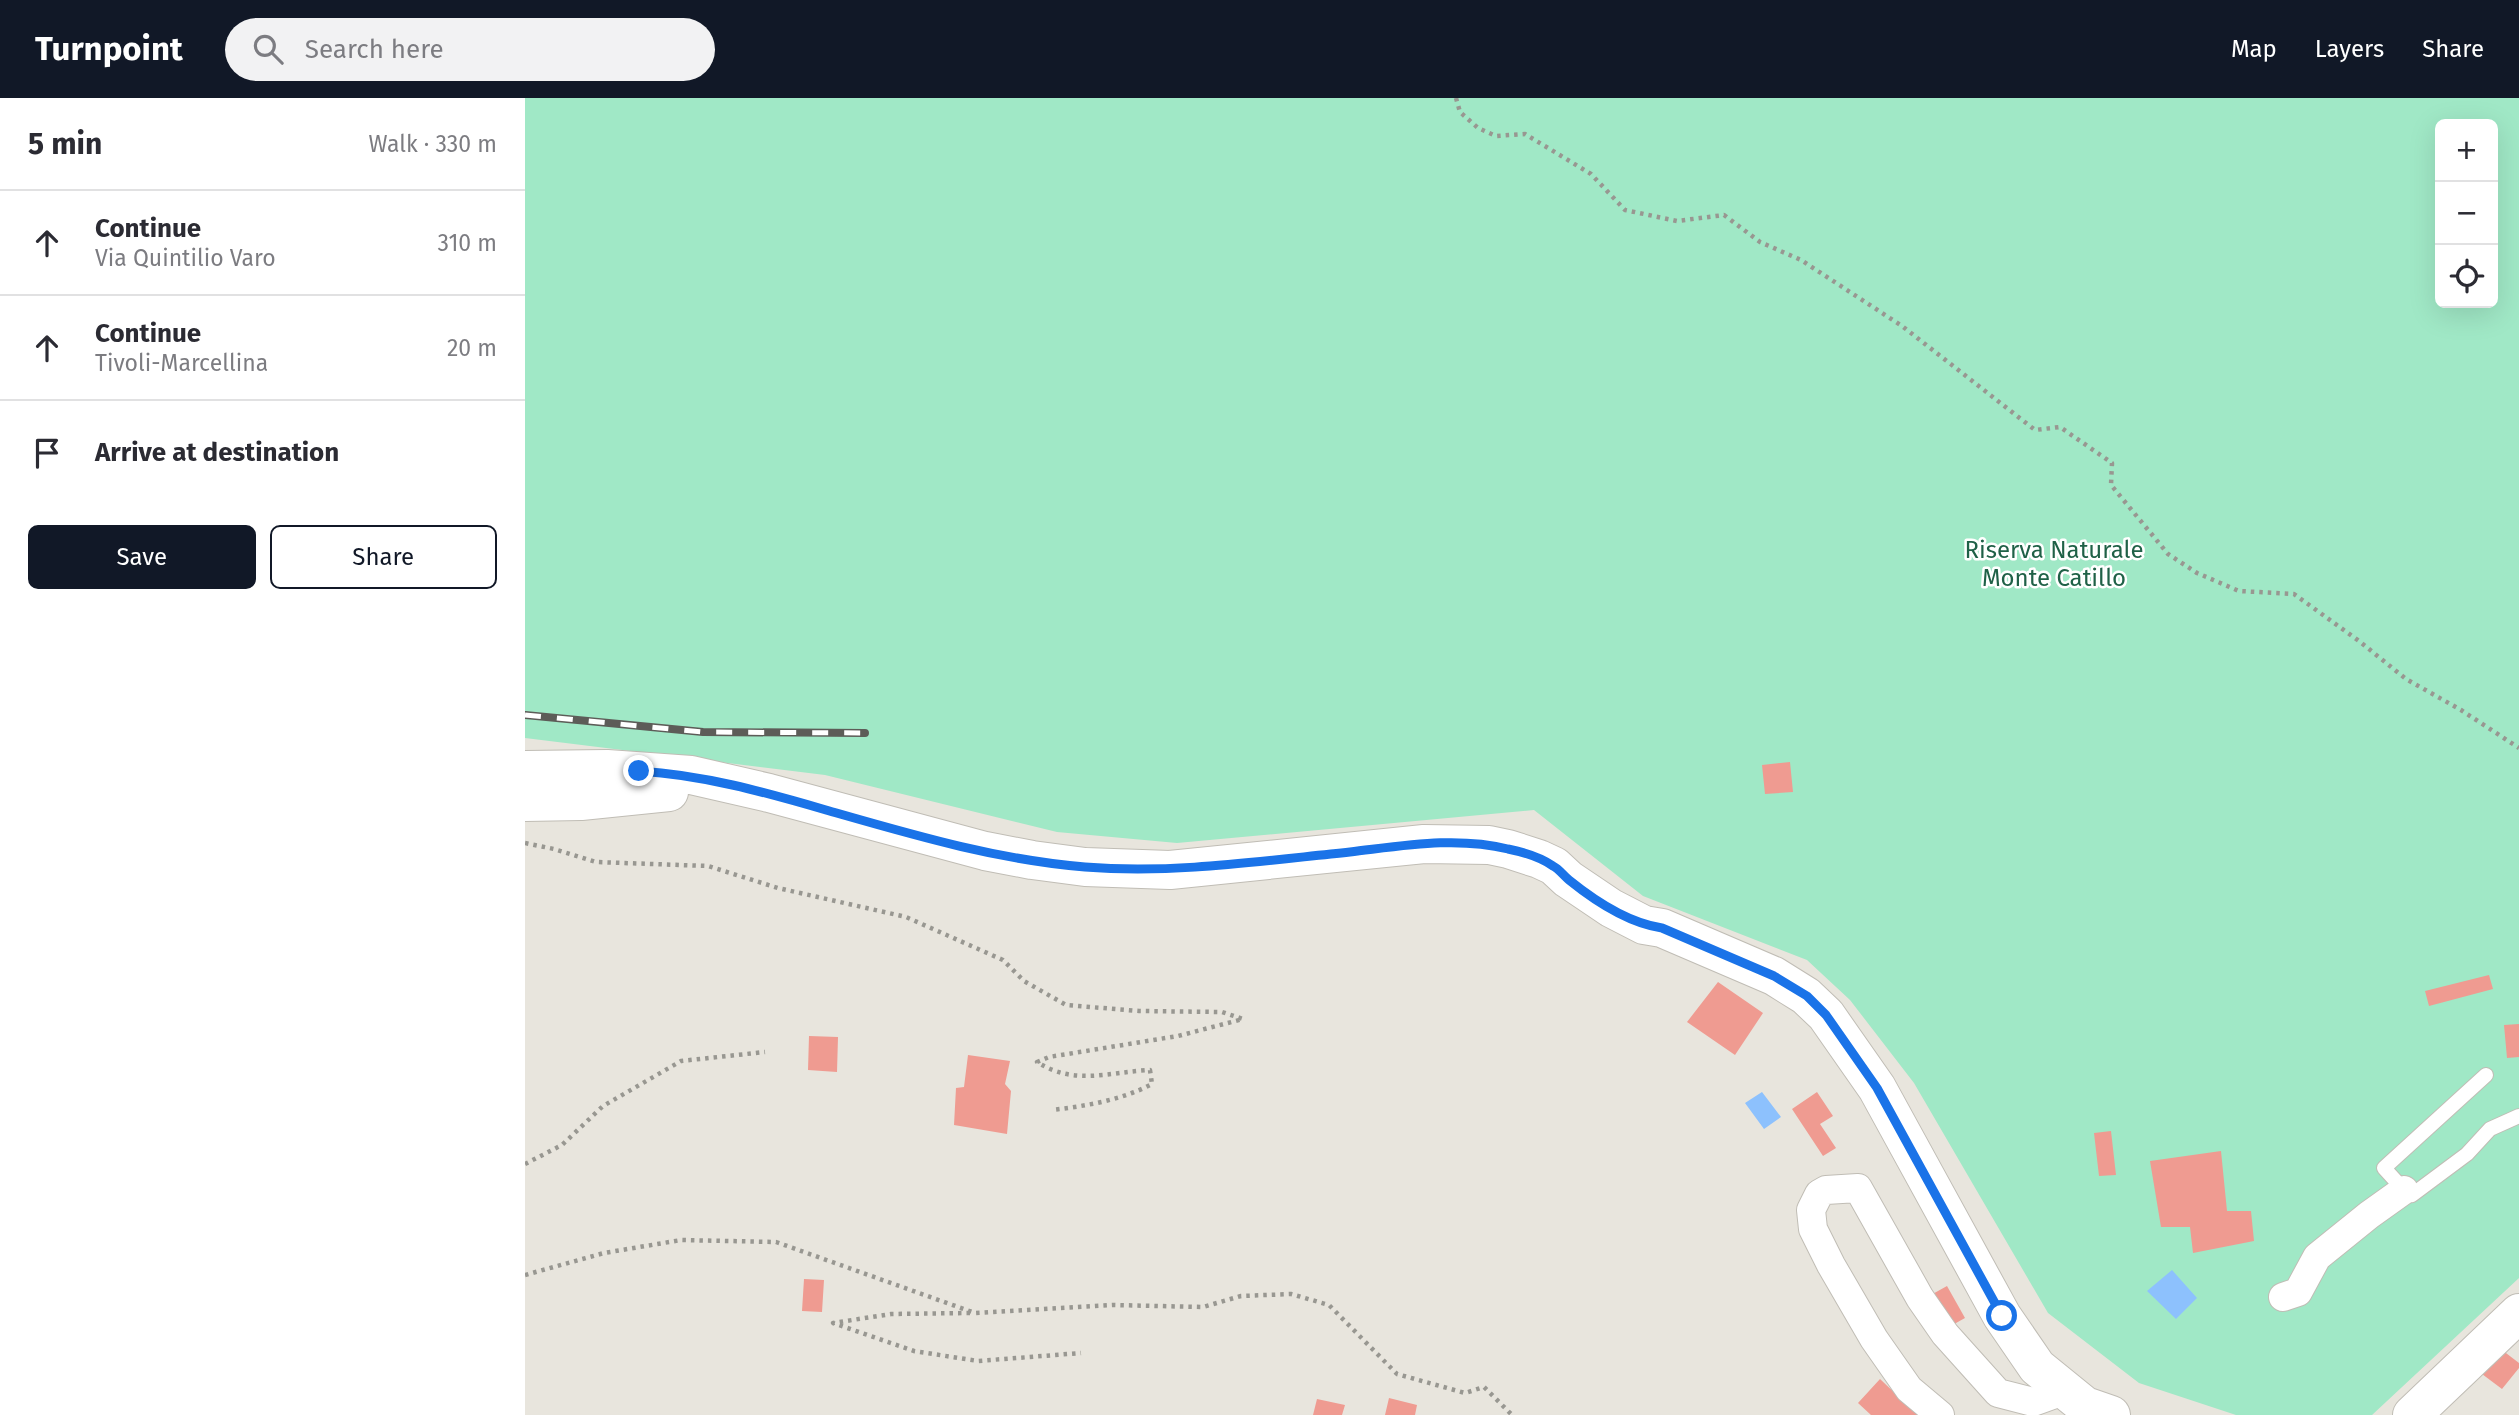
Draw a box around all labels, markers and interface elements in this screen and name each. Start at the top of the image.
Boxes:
search box [225,18,715,81]
text: Turnpoint [35,29,183,69]
icon: search [249,30,287,68]
text: Search here [305,34,444,65]
text: Map [2231,35,2277,63]
text: Layers [2315,35,2384,63]
text: Share [2422,35,2484,63]
map controls [2435,119,2498,308]
button: + [2435,119,2498,182]
text: 5 min [28,126,102,162]
text: Walk · 330 m [369,130,497,158]
button: − [2435,182,2498,245]
text: Continue [95,213,201,244]
icon: ahead [28,224,66,262]
text: 310 m [437,229,497,257]
text: Via Quintilio Varo [95,244,276,272]
button: locate [2435,245,2498,308]
text: Continue [95,318,201,349]
icon: ahead [28,329,66,367]
text: 20 m [447,334,497,362]
text: Tivoli-Marcellina [95,349,268,377]
icon: arrive [28,434,66,472]
text: Arrive at destination [95,437,339,468]
button: Save [28,525,256,589]
button: Share [270,525,497,589]
park label: Riserva Naturale Monte Catillo [1965,536,2144,592]
route end [623,755,654,786]
route start [1986,1300,2017,1331]

